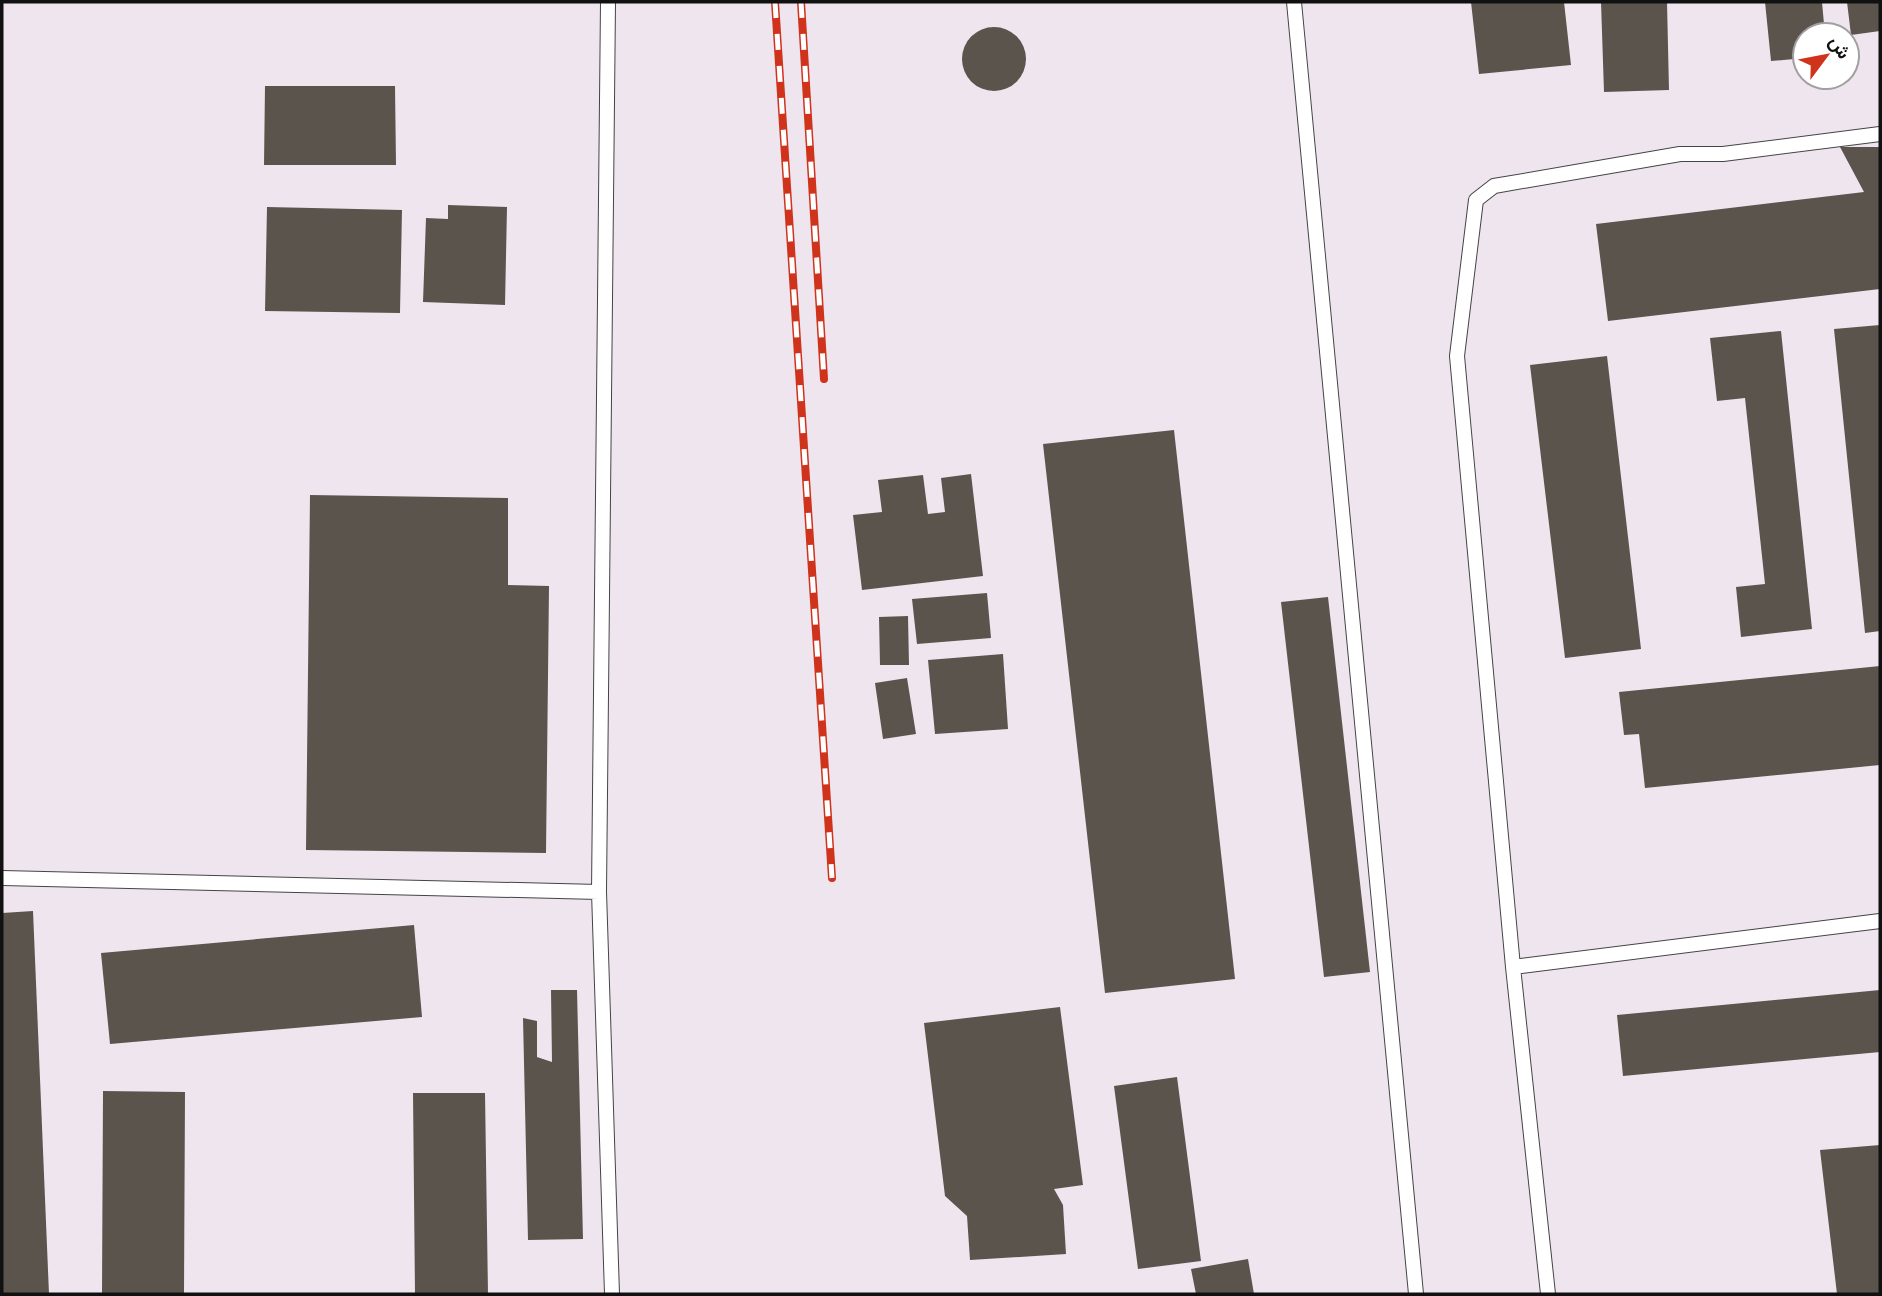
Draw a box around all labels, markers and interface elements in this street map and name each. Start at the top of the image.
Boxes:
north arrow [1791,21,1861,91]
text: ش [1820,31,1857,66]

